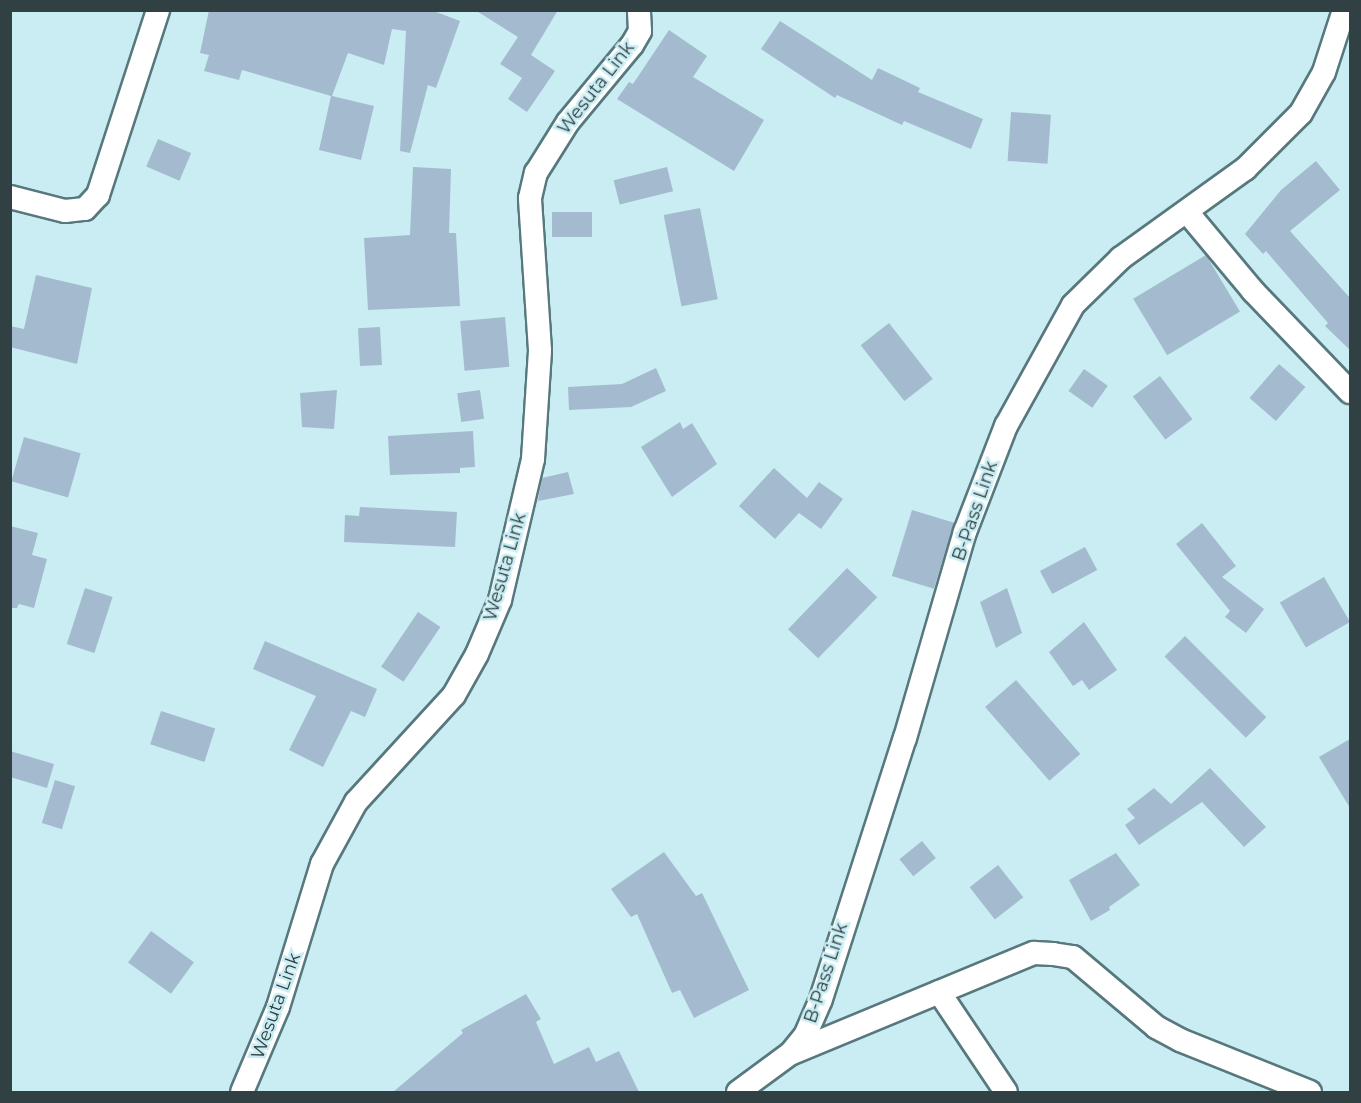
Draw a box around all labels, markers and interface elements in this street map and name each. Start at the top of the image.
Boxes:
street label: Wesuta Link [553,37,639,139]
street label: B-Pass Link [948,458,1002,564]
street label: Wesuta Link [479,510,531,624]
street label: B-Pass Link [800,920,852,1026]
street label: Wesuta Link [247,950,305,1062]

